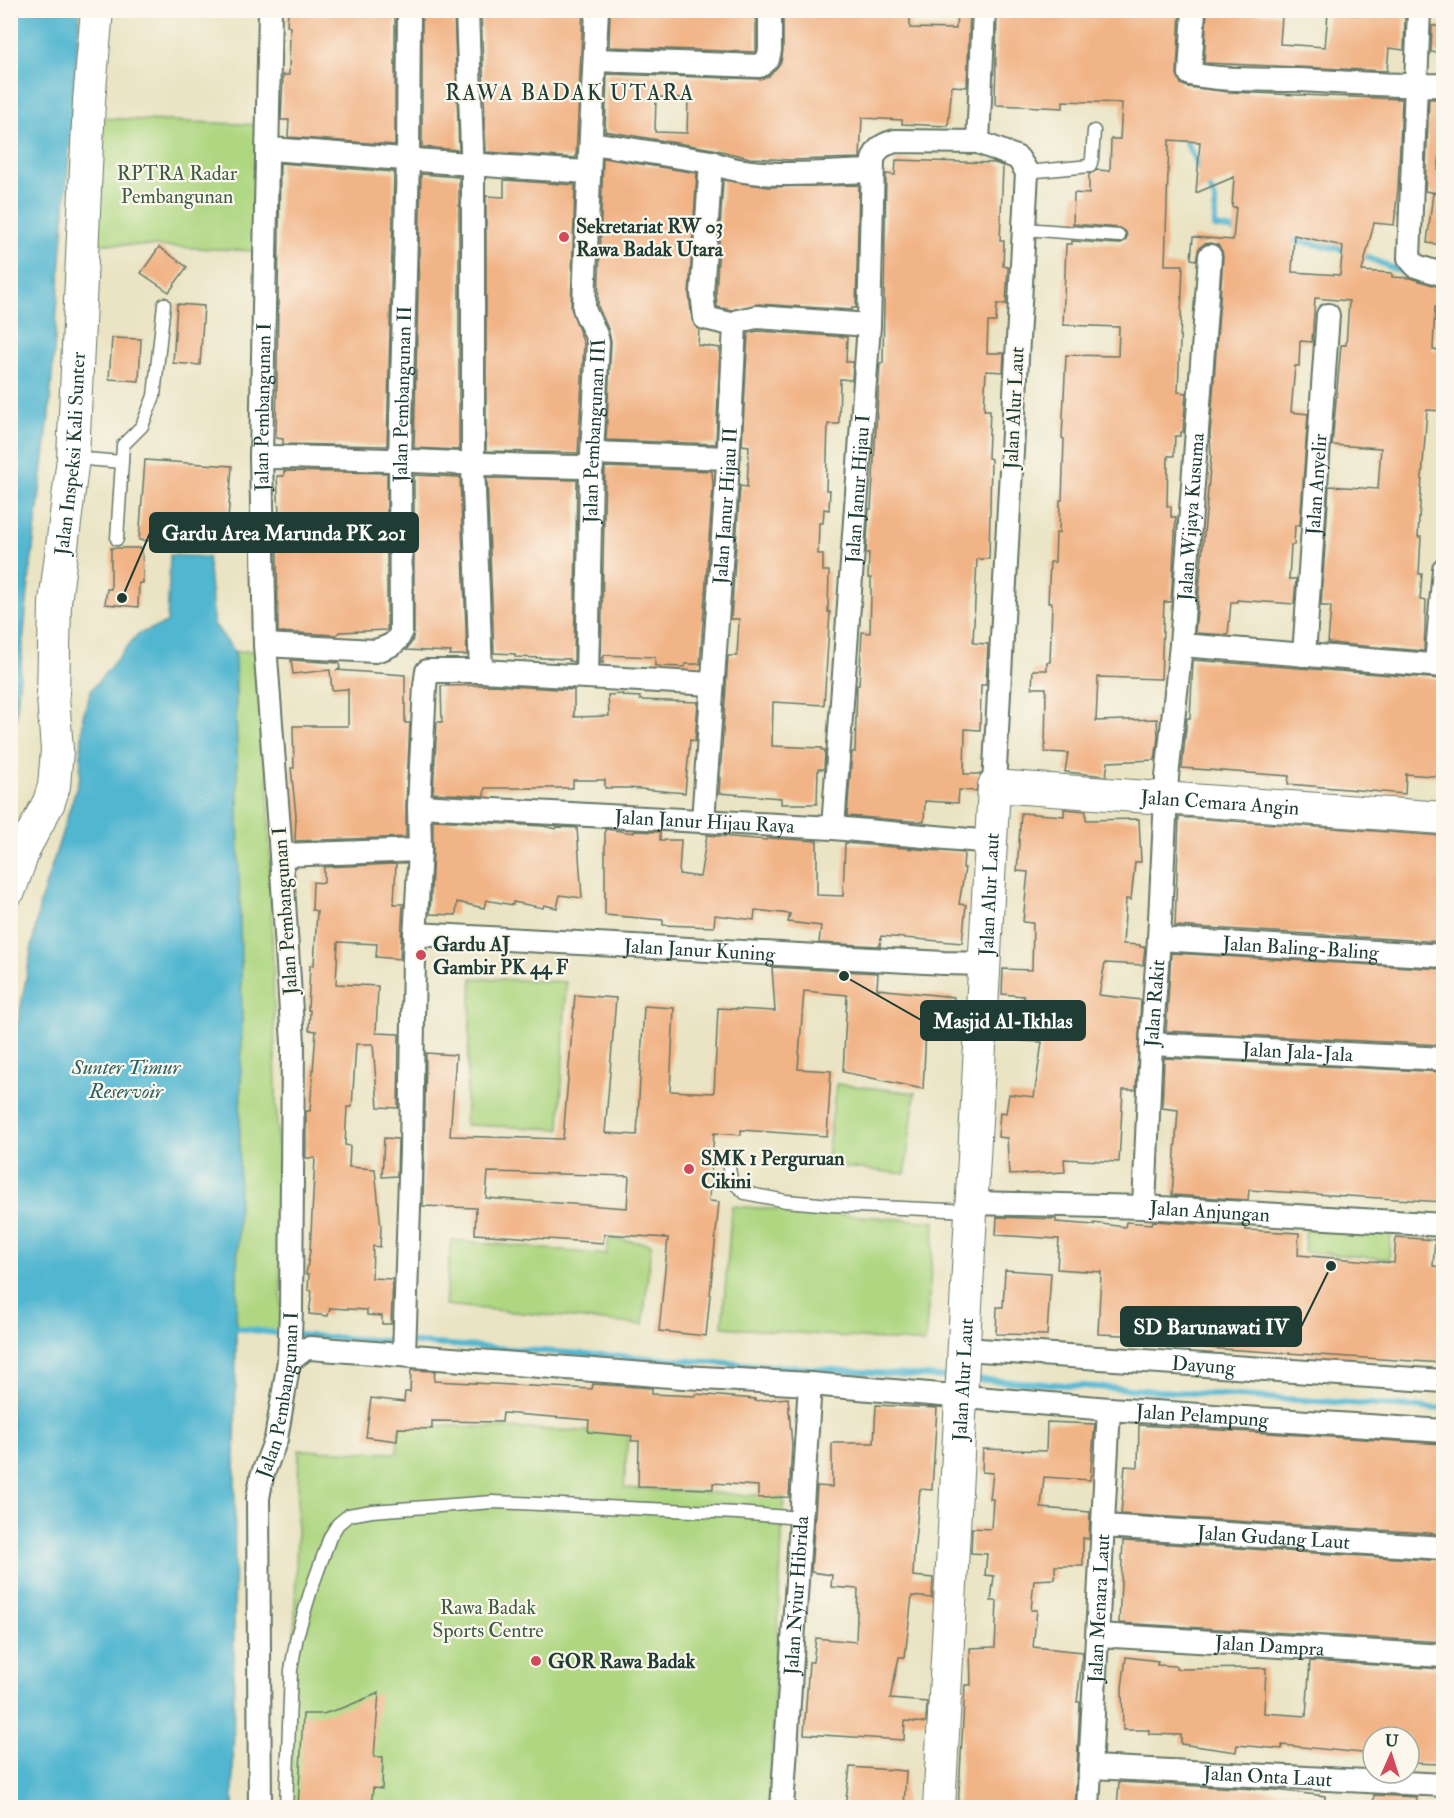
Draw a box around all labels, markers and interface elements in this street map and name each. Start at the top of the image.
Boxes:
district label: RAWA BADAK UTARA [445,79,695,107]
park label: RPTRA Radar Pembangunan [117,161,238,209]
place label: Sekretariat RW 03 Rawa Badak Utara [576,214,724,262]
marker: Sekretariat RW 03 Rawa Badak Utara [557,230,571,244]
street label: Jalan Pembangunan II [387,305,417,483]
street label: Jalan Pembangunan I [248,323,276,493]
street label: Jalan Pembangunan III [577,338,611,525]
street label: Jalan Alur Laut [998,345,1030,471]
street label: Jalan Inspeksi Kali Sunter [48,351,90,558]
street label: Jalan Janur Hijau I [839,414,875,565]
street label: Jalan Janur Hijau II [707,427,742,586]
street label: Jalan Wijaya Kusuma [1172,431,1209,603]
street label: Jalan Anyelir [1300,432,1332,537]
callout: Gardu Area Marunda PK 201 [150,513,418,552]
text: Gardu Area Marunda PK 201 [162,520,406,547]
street label: Jalan Cemara Angin [1139,784,1300,820]
street label: Jalan Janur Hijau Raya [613,804,796,838]
street label: Jalan Pembangunan I [267,826,303,997]
street label: Jalan Alur Laut [973,832,1004,957]
street label: Jalan Baling-Baling [1221,930,1381,965]
place label: Gardu AJ Gambir PK 44 F [433,932,569,980]
street label: Jalan Janur Kuning [622,933,777,966]
marker: Gardu AJ Gambir PK 44 F [414,948,428,962]
street label: Jalan Rakit [1138,958,1170,1049]
callout: Masjid Al-Ikhlas [921,1001,1085,1040]
text: Masjid Al-Ikhlas [932,1008,1073,1035]
street label: Jalan Jala-Jala [1241,1036,1355,1067]
water label: Sunter Timur Reservoir [71,1054,181,1105]
place label: SMK 1 Perguruan Cikini [701,1146,845,1194]
marker: SMK 1 Perguruan Cikini [682,1162,696,1176]
street label: Jalan Anjungan [1148,1195,1271,1227]
callout: SD Barunawati IV [1121,1307,1301,1346]
street label: Jalan Pembangunan I [250,1311,303,1482]
text: SD Barunawati IV [1133,1314,1290,1341]
street label: Jalan Alur Laut [947,1317,979,1443]
street label: Dayung [1171,1350,1237,1380]
street label: Jalan Pelampung [1134,1398,1271,1432]
street label: Jalan Nyiur Hibrida [778,1514,814,1677]
street label: Jalan Gudang Laut [1196,1520,1351,1554]
street label: Jalan Menara Laut [1082,1533,1115,1684]
park label: Rawa Badak Sports Centre [432,1595,544,1644]
street label: Jalan Dampra [1213,1630,1326,1661]
place label: GOR Rawa Badak [548,1649,696,1674]
marker: GOR Rawa Badak [529,1654,543,1668]
north arrow [1361,1725,1421,1785]
text: U [1385,1731,1400,1751]
street label: Jalan Onta Laut [1202,1760,1333,1792]

